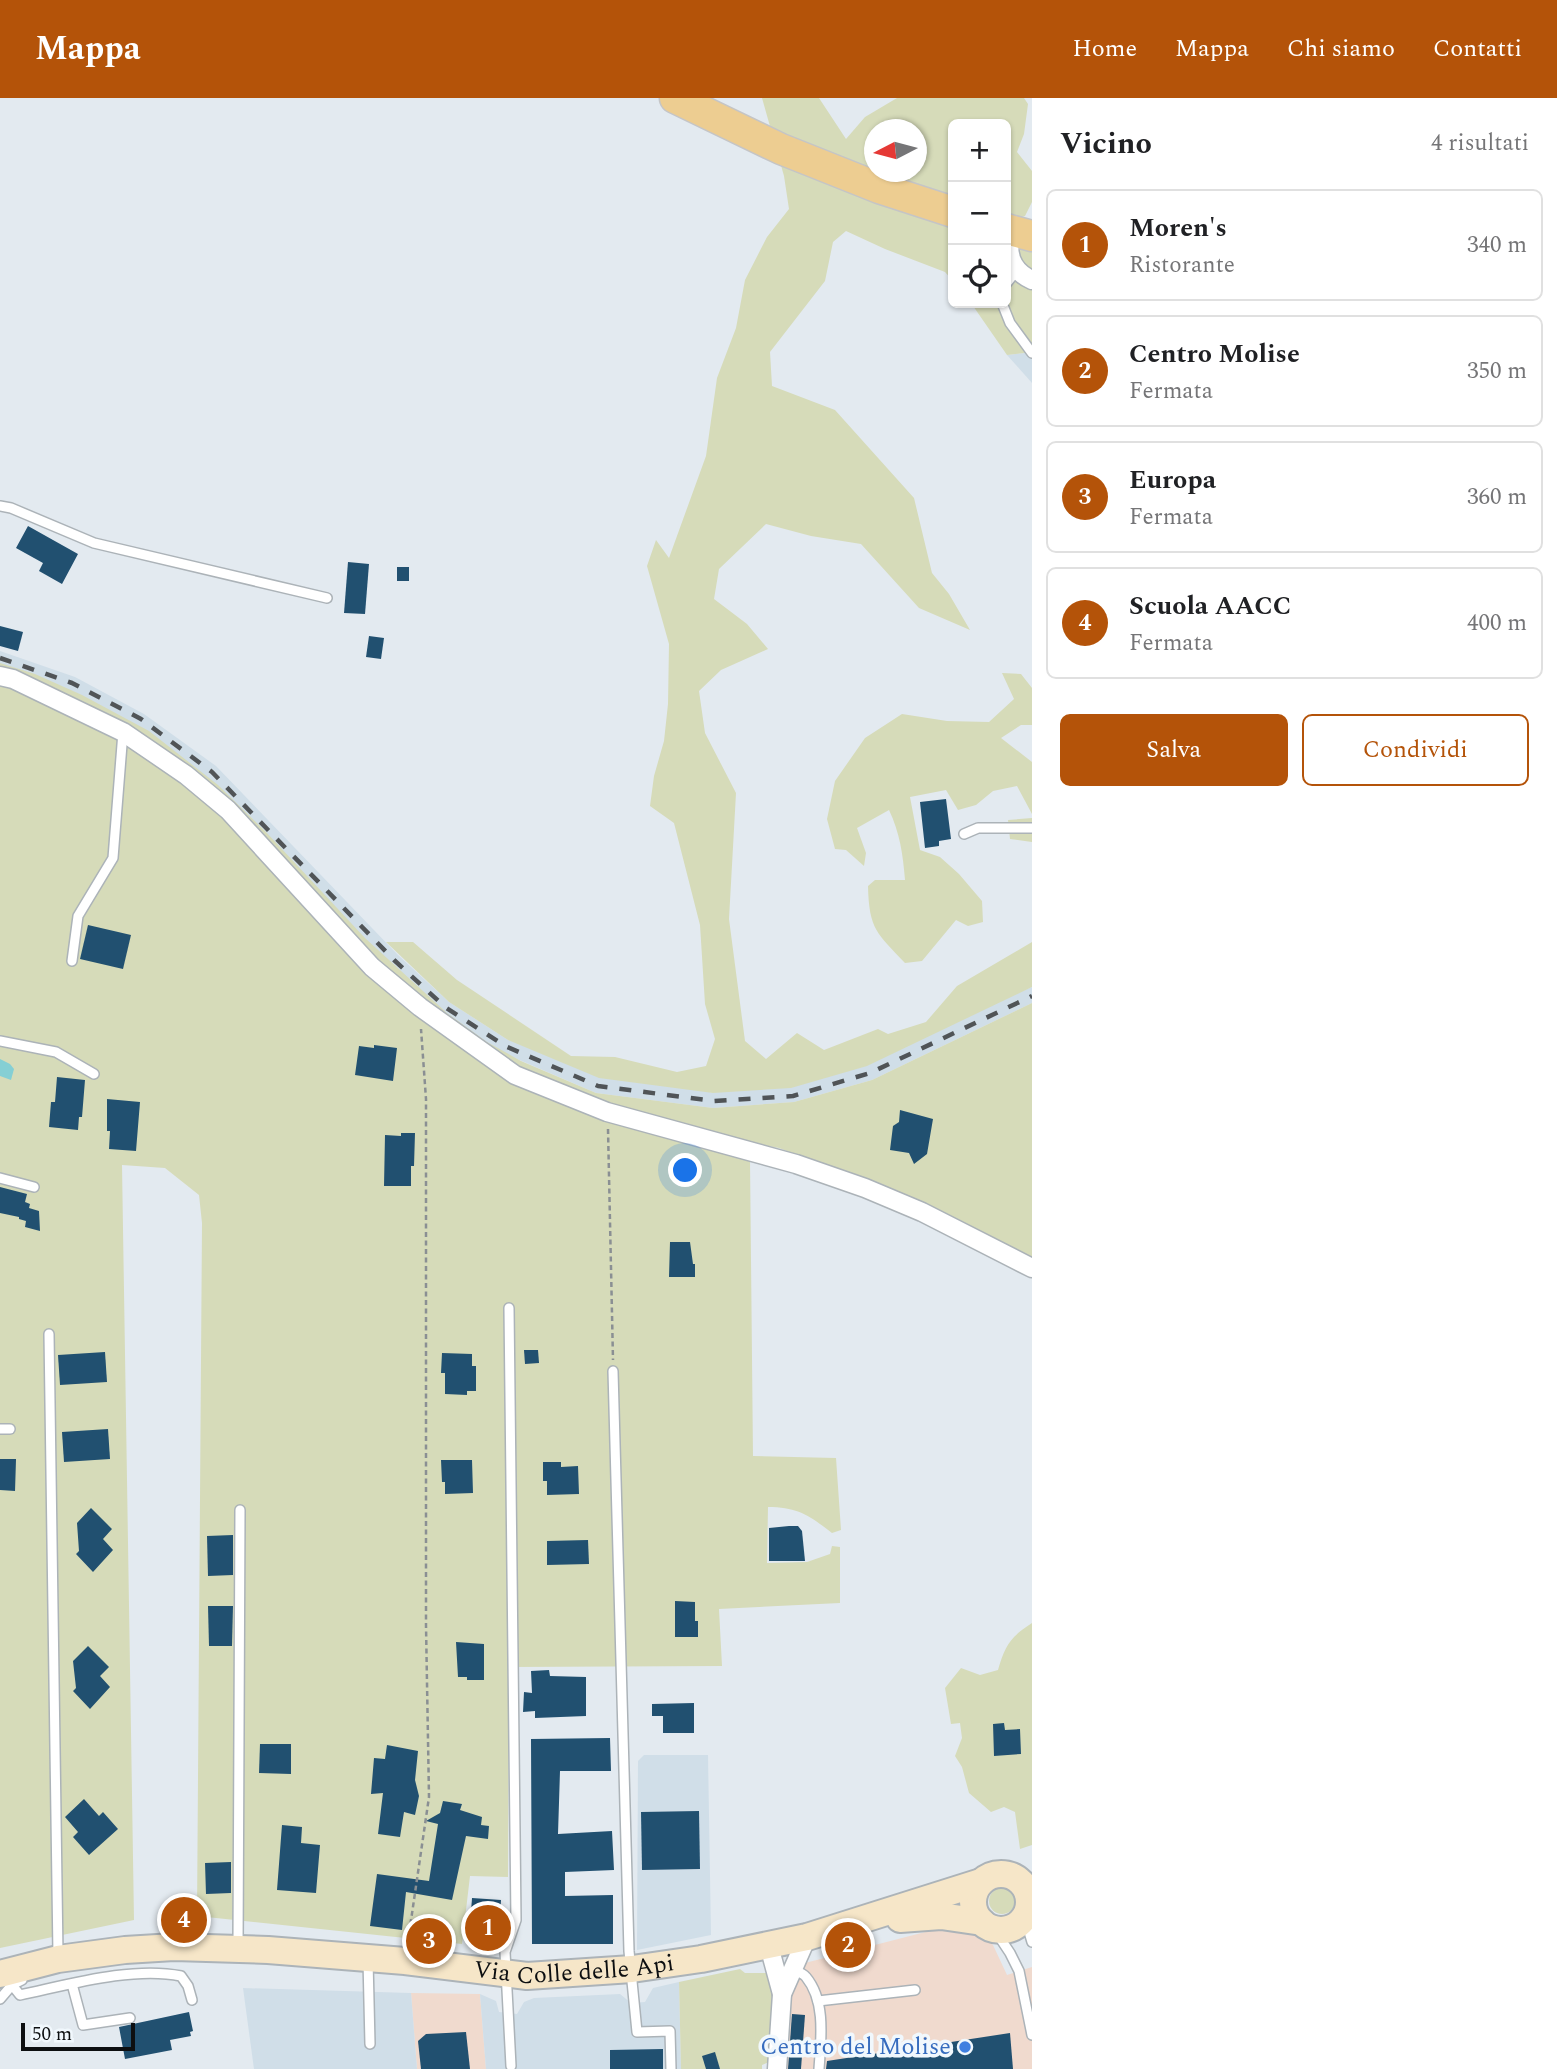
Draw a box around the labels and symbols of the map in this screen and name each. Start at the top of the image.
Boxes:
north arrow [864,119,927,182]
your location [668,1153,702,1187]
pin: 4 [161,1894,207,1946]
pin: 1 [465,1902,511,1954]
pin: 3 [406,1915,452,1967]
pin: 2 [825,1919,871,1971]
street label: Via Colle delle Api [472,1945,676,1995]
scale bar [21,2020,135,2052]
place label: Centro del Molise [760,2029,951,2065]
marker: Centro del Molise [957,2039,973,2055]

